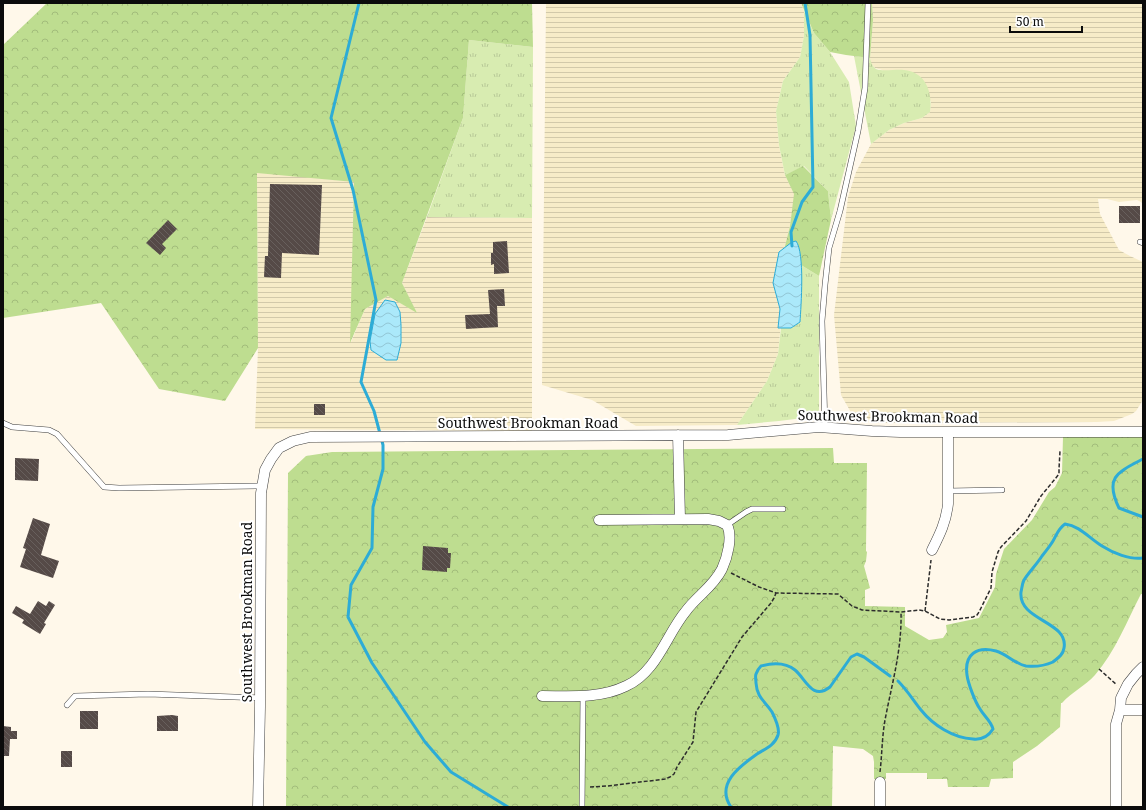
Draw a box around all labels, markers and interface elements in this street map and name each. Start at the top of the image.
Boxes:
scale bar [1010,8,1082,34]
text: 50 m [1016,13,1044,30]
street label: Southwest Brookman Road [798,405,979,427]
street label: Southwest Brookman Road [438,413,619,432]
street label: Southwest Brookman Road [237,521,256,702]

